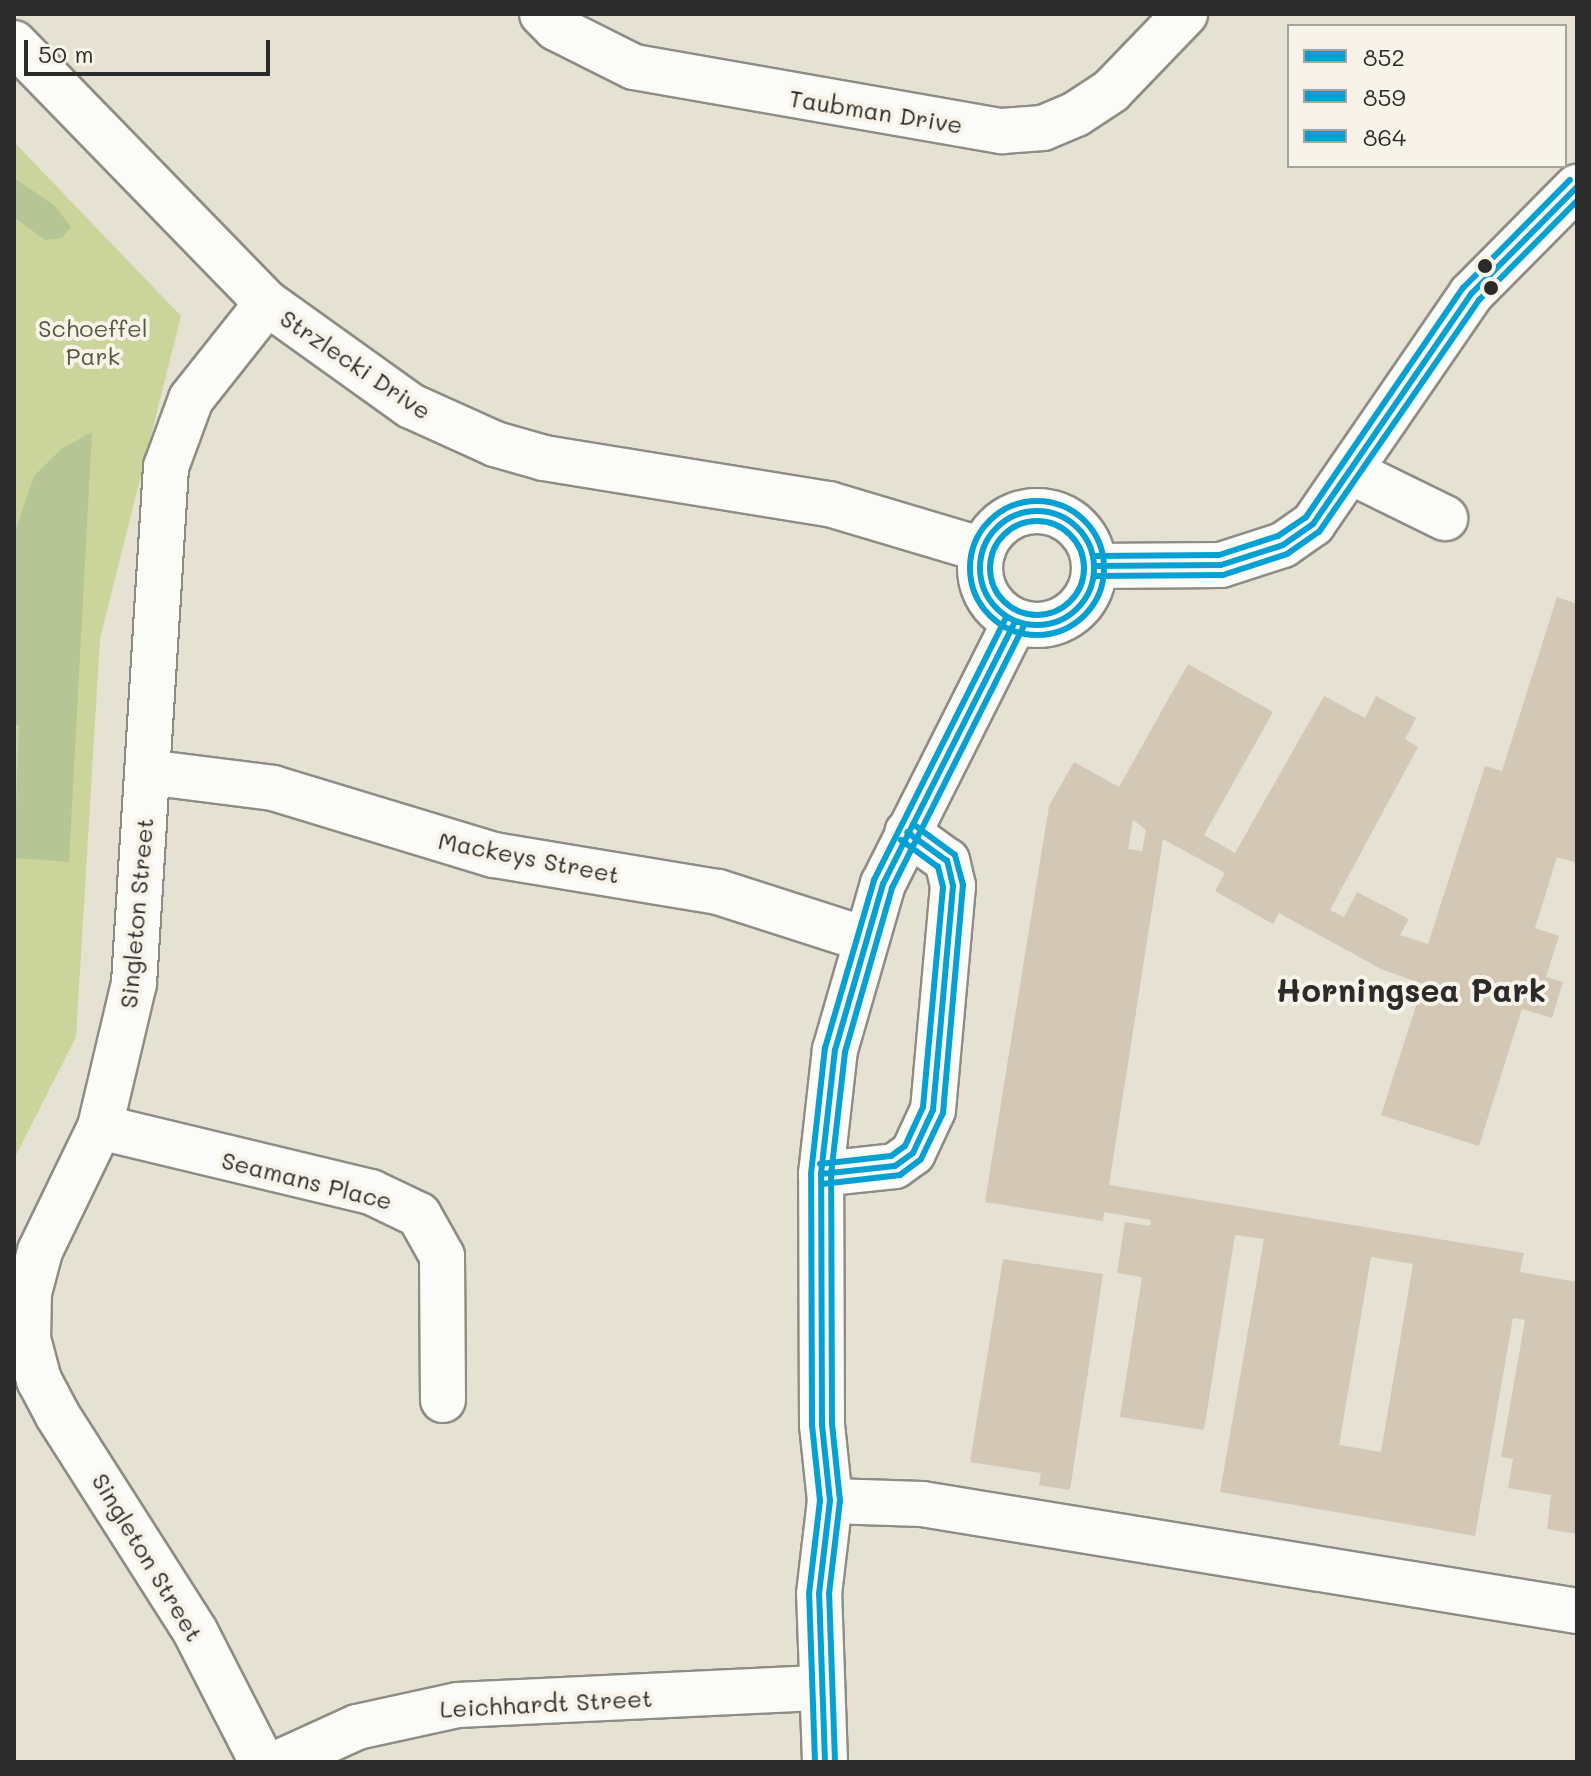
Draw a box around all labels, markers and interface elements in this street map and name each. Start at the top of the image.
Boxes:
scale bar [28,24,274,74]
legend [1287,24,1567,168]
text: 50 m [38,38,94,69]
text: 852 [1363,41,1405,72]
text: 859 [1363,81,1406,112]
street label: Taubman Drive [787,83,965,139]
text: 864 [1363,121,1406,152]
unlabelled marker [1477,258,1493,274]
unlabelled marker [1483,280,1499,296]
street label: Strzlecki Drive [275,303,437,425]
park label: Schoeffel Park [38,314,148,370]
street label: Singleton Street [113,817,159,1009]
street label: Mackeys Street [436,825,622,889]
district label: Horningsea Park [1276,970,1546,1008]
street label: Seamans Place [219,1145,395,1215]
street label: Singleton Street [86,1468,210,1646]
street label: Leichhardt Street [439,1683,653,1723]

